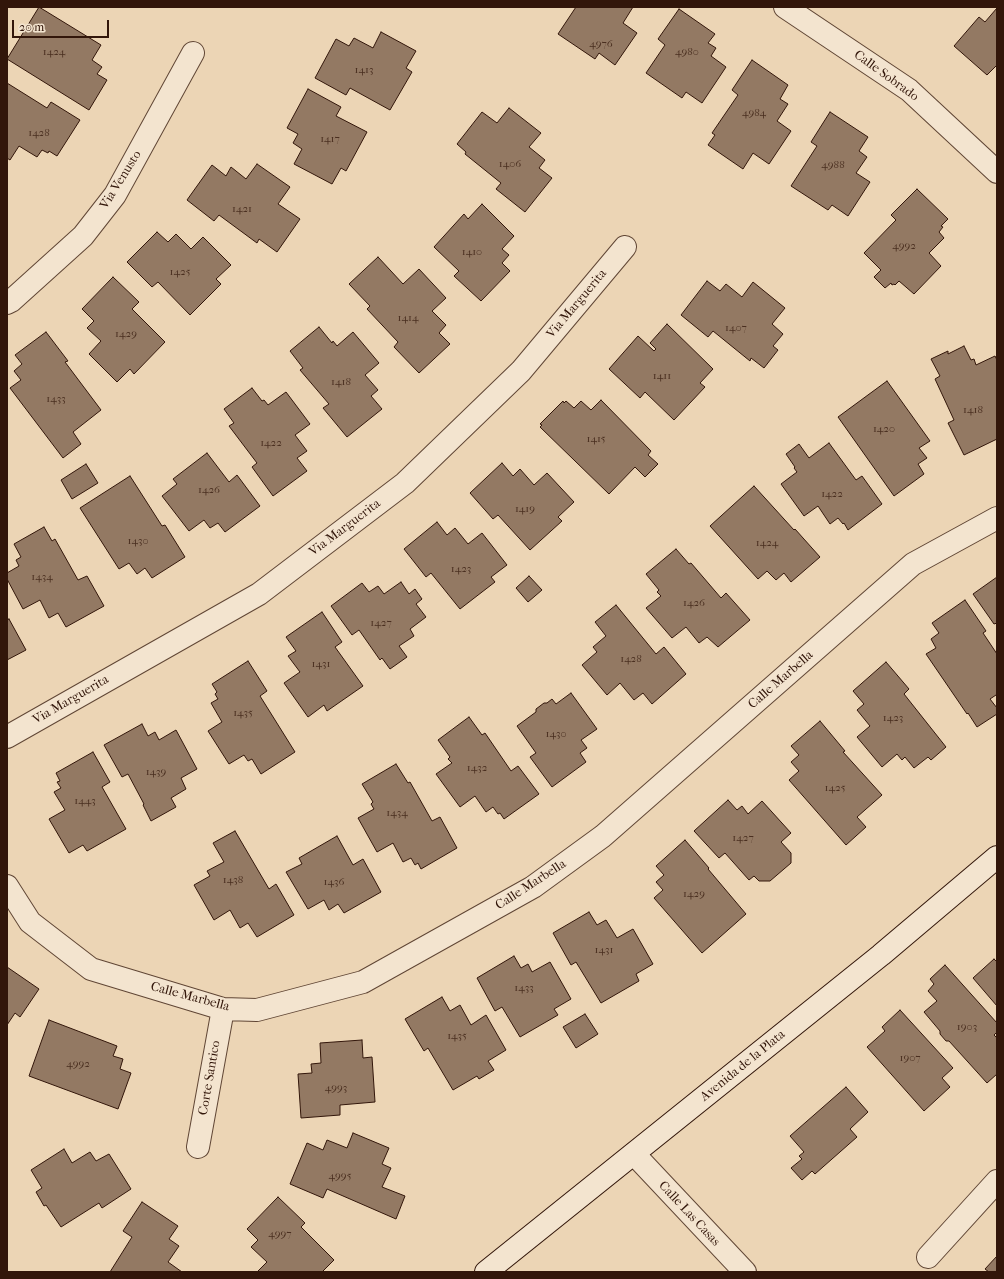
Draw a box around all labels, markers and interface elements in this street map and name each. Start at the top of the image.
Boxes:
scale bar [14,12,111,38]
text: 20 m [19,20,44,34]
house number: 4976 [589,37,613,51]
house number: 1424 [43,45,65,59]
house number: 4980 [675,45,699,59]
street label: Calle Sobrado [851,47,921,105]
house number: 1413 [355,63,373,77]
house number: 4984 [742,106,766,120]
house number: 1428 [28,126,50,140]
house number: 1417 [320,132,340,146]
street label: Via Venusto [97,148,145,212]
house number: 1406 [499,157,521,171]
house number: 4988 [821,158,845,172]
house number: 1421 [232,202,252,216]
house number: 4992 [892,239,916,253]
house number: 1410 [462,245,482,259]
house number: 1425 [170,265,190,279]
street label: Via Marguerita [544,266,610,342]
house number: 1414 [398,311,418,325]
house number: 1407 [725,321,747,335]
house number: 1429 [115,327,137,341]
house number: 1411 [653,369,671,383]
house number: 1418 [331,375,351,389]
house number: 1433 [46,392,66,406]
house number: 1418 [963,403,983,417]
house number: 1420 [873,422,895,436]
house number: 1415 [586,432,606,446]
house number: 1422 [260,436,282,450]
house number: 1426 [198,483,220,497]
house number: 1422 [821,487,843,501]
street label: Via Marguerita [306,496,384,560]
house number: 1419 [515,502,535,516]
house number: 1430 [127,534,149,548]
house number: 1424 [756,536,778,550]
house number: 1423 [451,562,471,576]
house number: 1434 [31,570,53,584]
house number: 1426 [683,596,705,610]
house number: 1427 [370,616,392,630]
street label: Calle Marbella [745,648,817,712]
house number: 1428 [620,652,642,666]
house number: 1431 [312,657,330,671]
street label: Via Marguerita [30,672,112,728]
house number: 1435 [233,706,253,720]
house number: 1423 [883,711,903,725]
house number: 1430 [545,727,567,741]
house number: 1432 [467,761,487,775]
house number: 1439 [146,765,166,779]
house number: 1425 [825,781,845,795]
house number: 1443 [74,794,96,808]
house number: 1434 [386,806,408,820]
house number: 1427 [732,831,754,845]
street label: Calle Marbella [493,856,569,914]
house number: 1438 [223,873,243,887]
house number: 1436 [324,875,344,889]
house number: 1429 [683,887,705,901]
house number: 1431 [595,943,613,957]
street label: Calle Marbella [149,979,231,1015]
house number: 1433 [514,981,534,995]
house number: 1903 [957,1020,977,1034]
street label: Avenida de la Plata [697,1027,789,1105]
house number: 1435 [447,1029,467,1043]
street label: Corte Santico [196,1039,224,1117]
house number: 1907 [899,1051,921,1065]
house number: 4992 [66,1057,90,1071]
house number: 4993 [325,1081,347,1095]
house number: 4995 [329,1169,351,1183]
street label: Calle Las Casas [655,1178,723,1250]
house number: 4997 [268,1227,292,1241]

